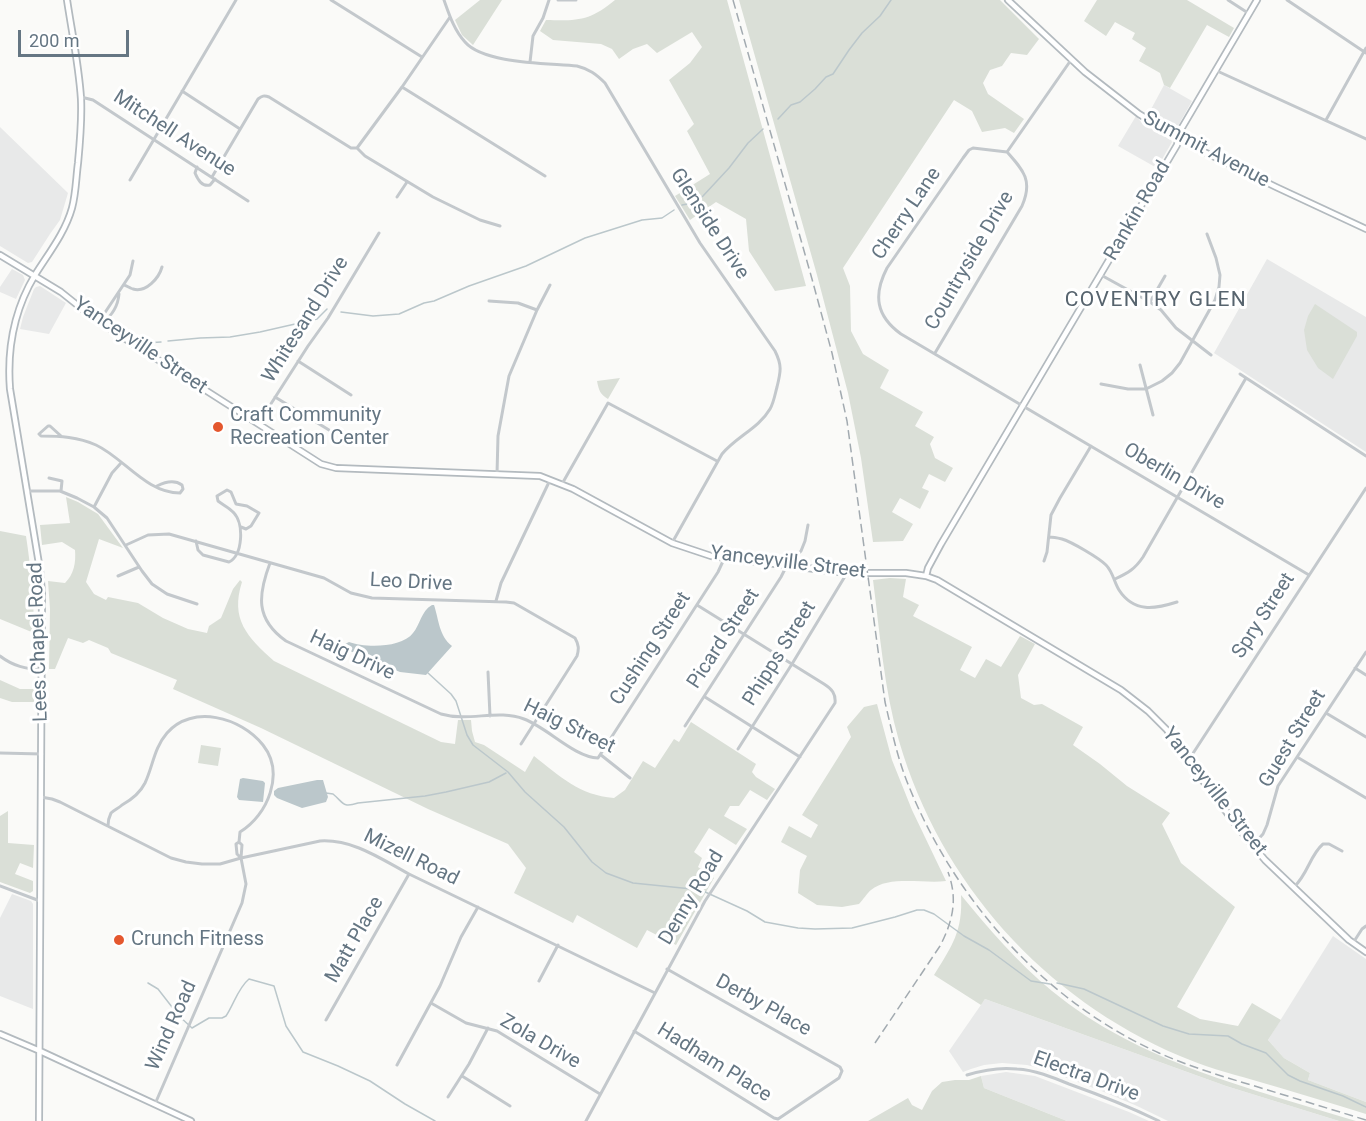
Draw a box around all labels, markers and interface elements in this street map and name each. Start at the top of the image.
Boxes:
scale bar [21,18,132,56]
text: 200 m [29,30,80,51]
street label: Mitchell Avenue [108,86,240,182]
street label: Summit Avenue [1139,107,1273,193]
street label: Rankin Road [1100,157,1176,265]
street label: Cherry Lane [867,163,947,265]
street label: Glenside Drive [664,164,754,284]
street label: Countryside Drive [921,187,1019,335]
street label: Whitesand Drive [258,253,354,387]
district label: COVENTRY GLEN [1065,288,1247,314]
street label: Yanceyville Street [69,292,211,400]
place label: Craft Community Recreation Center [230,404,389,451]
marker: Craft Community Recreation Center [211,420,225,434]
street label: Oberlin Drive [1119,438,1229,516]
street label: Yanceyville Street [709,542,867,584]
street label: Lees Chapel Road [24,562,54,722]
street label: Leo Drive [369,569,453,597]
street label: Spry Street [1227,569,1301,663]
street label: Picard Street [683,584,765,694]
street label: Cushing Street [605,588,697,710]
street label: Phipps Street [738,597,822,711]
street label: Haig Drive [306,626,398,686]
street label: Guest Street [1254,686,1332,792]
street label: Haig Street [519,695,619,759]
street label: Yanceyville Street [1156,723,1272,861]
street label: Mizell Road [359,825,463,891]
street label: Denny Road [654,846,730,950]
street label: Matt Place [321,893,389,987]
place label: Crunch Fitness [131,928,264,952]
marker: Crunch Fitness [112,933,126,947]
street label: Derby Place [711,970,815,1042]
street label: Wind Road [142,977,202,1075]
street label: Zola Drive [496,1009,584,1075]
street label: Hadham Place [652,1018,776,1108]
street label: Electra Drive [1030,1047,1142,1107]

